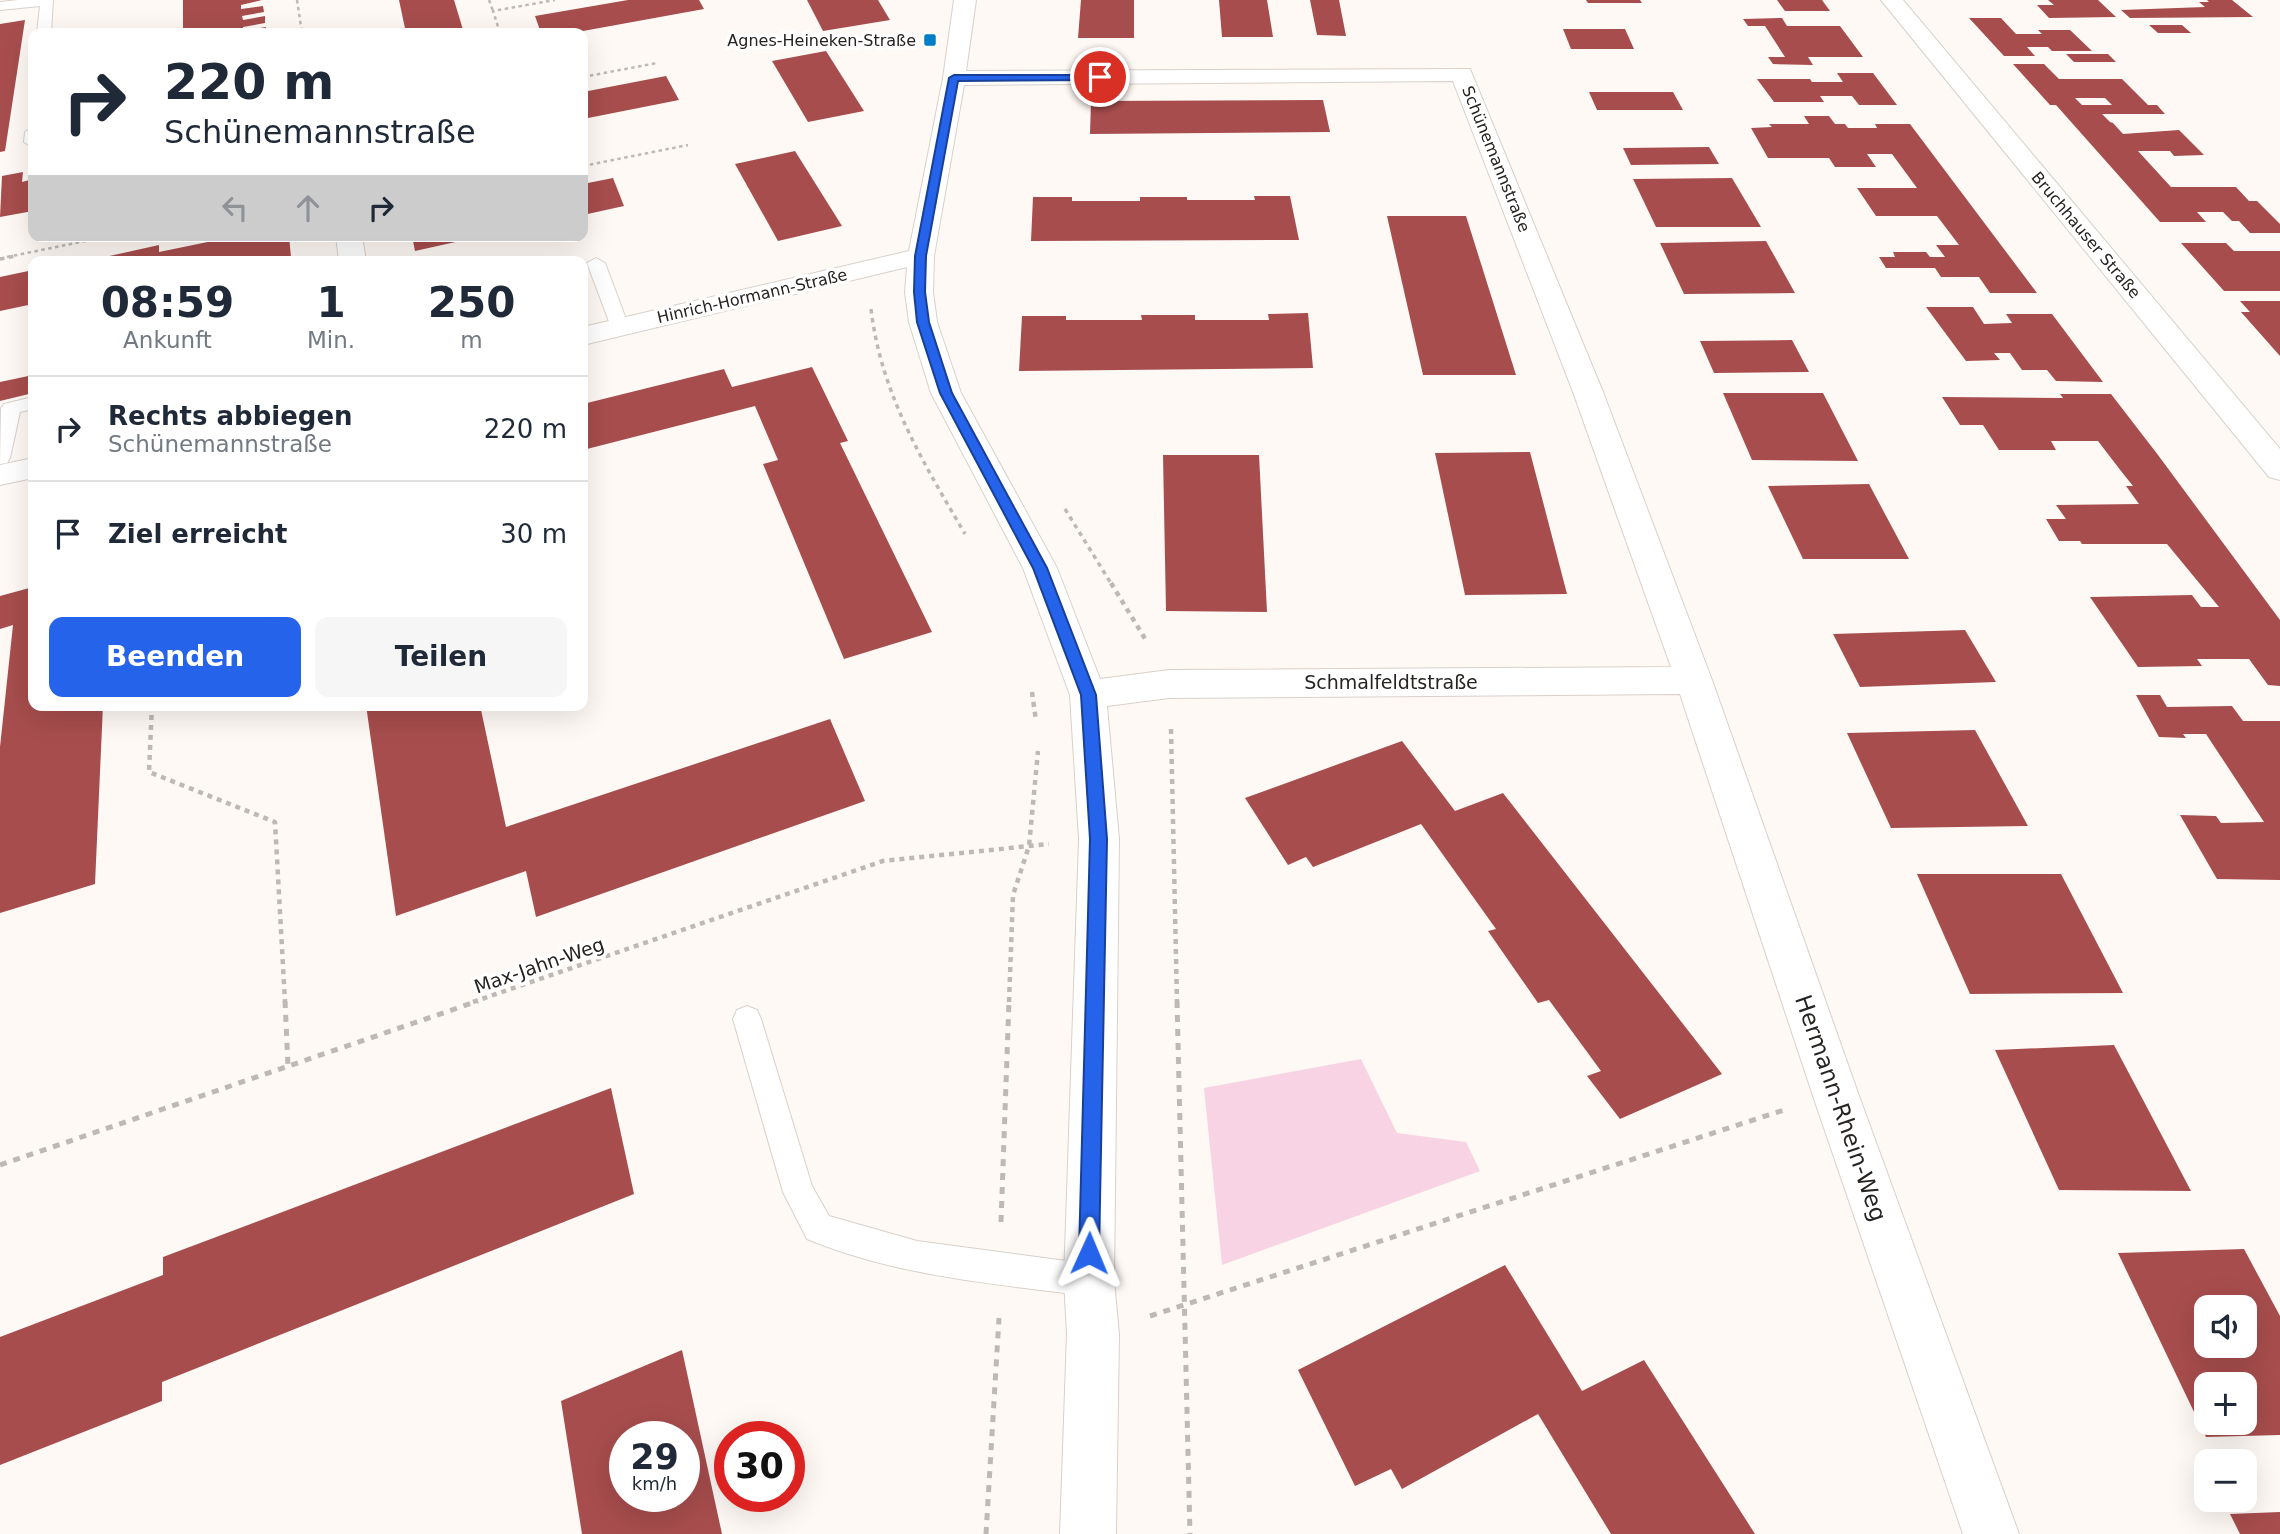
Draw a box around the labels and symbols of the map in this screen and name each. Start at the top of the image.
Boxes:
place label: Agnes-Heineken-Straße [727,31,916,50]
marker: Agnes-Heineken-Straße [922,32,938,48]
pin [1070,47,1130,107]
street label: Schünemannstraße [1458,83,1534,235]
street label: Bruchhauser Straße [2028,168,2144,302]
street label: Hinrich-Hormann-Straße [655,265,849,327]
street label: Schmalfeldtstraße [1304,671,1478,693]
street label: Max-Jahn-Weg [471,932,607,998]
street label: Hermann-Rhein-Weg [1790,991,1892,1225]
position arrow [1052,1216,1126,1290]
speed limit sign: 30 [714,1421,805,1512]

